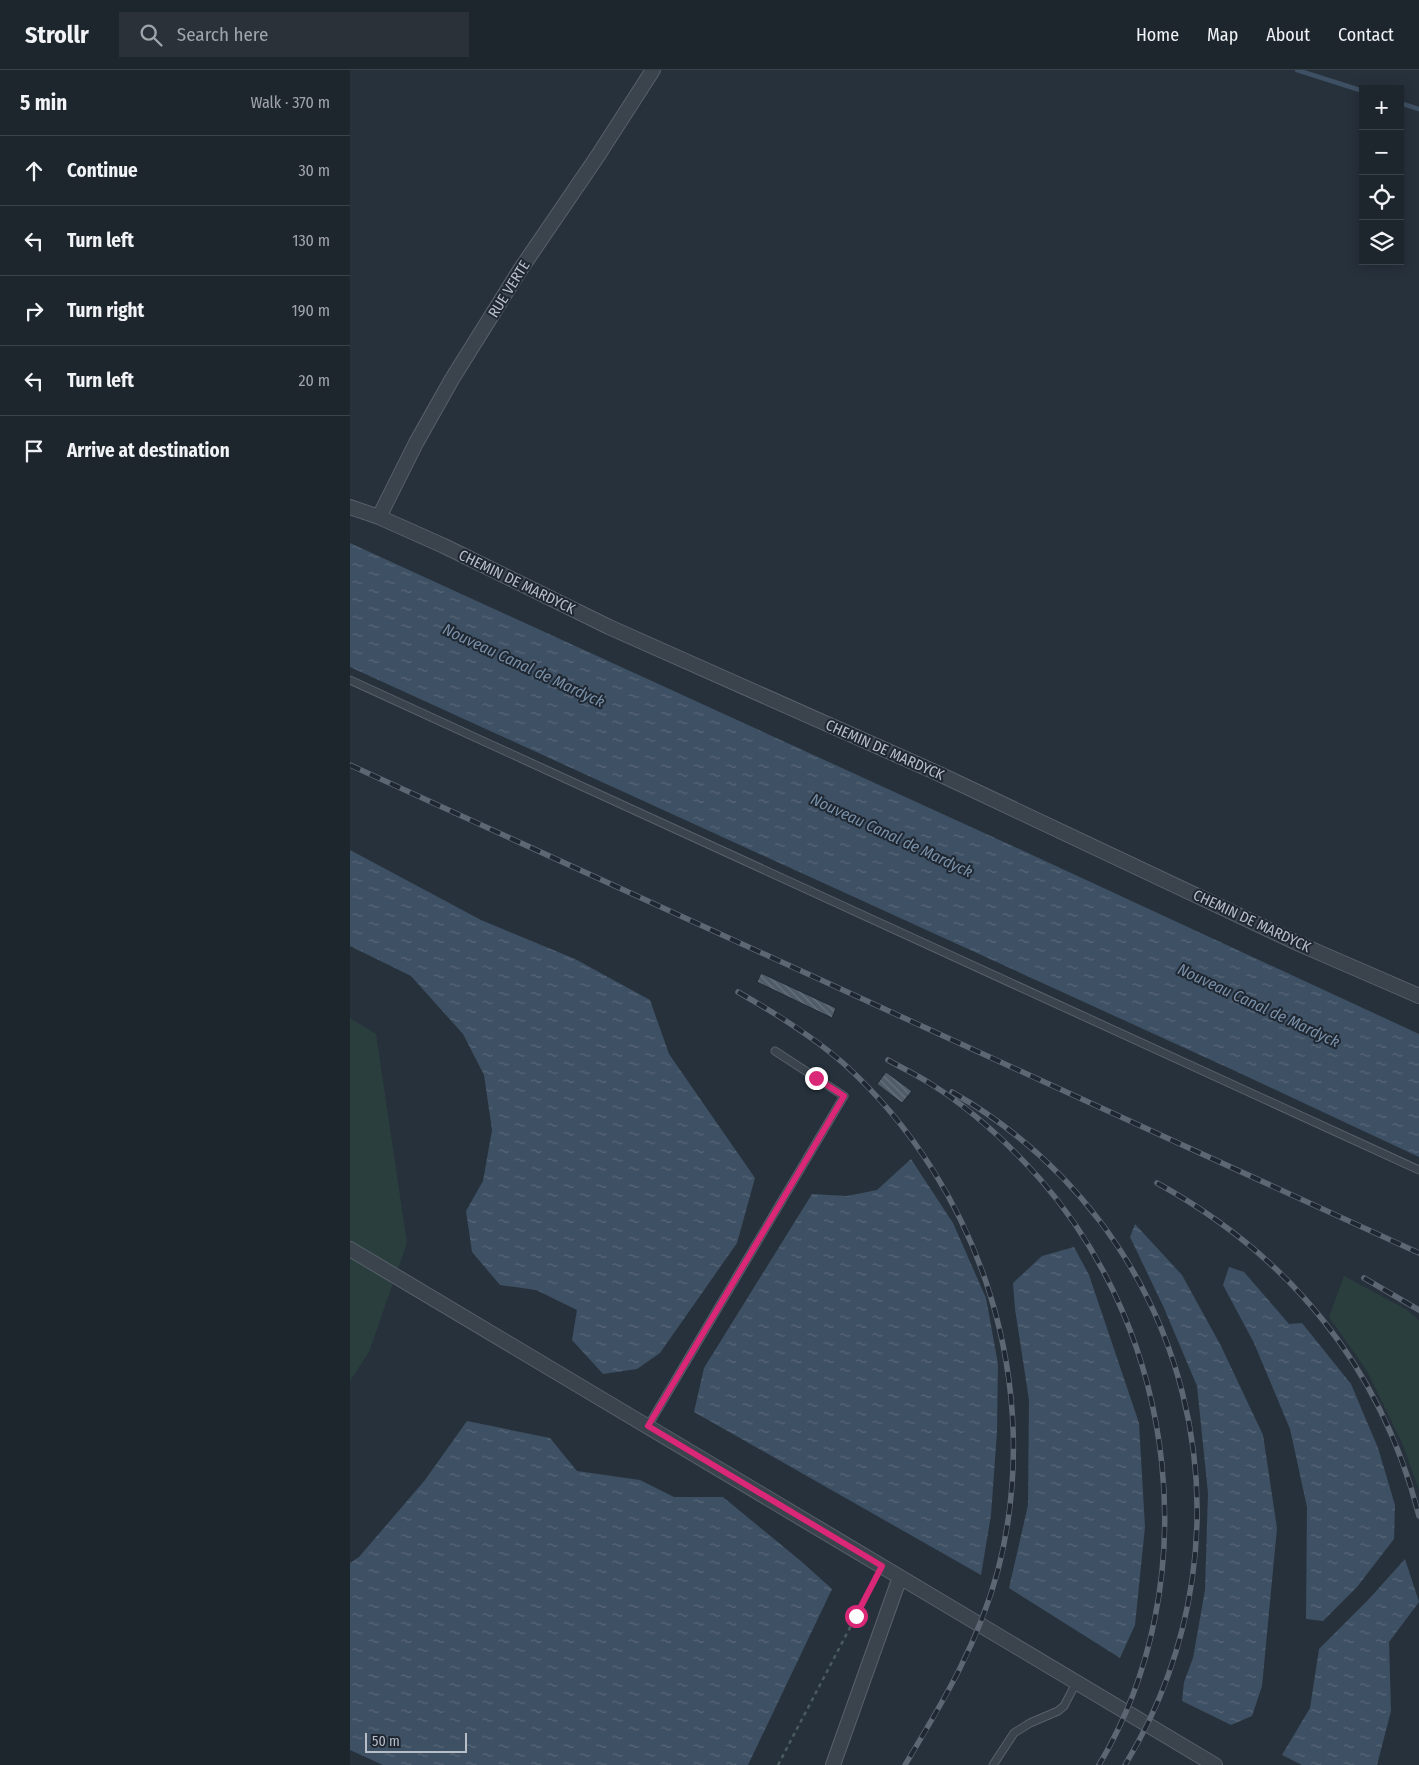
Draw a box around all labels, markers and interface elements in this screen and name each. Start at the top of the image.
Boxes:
search box [119,12,469,57]
text: Strollr [25,21,89,49]
icon: search [137,21,165,49]
text: Search here [177,23,268,46]
text: Home [1136,24,1179,46]
text: Map [1207,24,1238,46]
text: About [1266,24,1310,46]
text: Contact [1338,24,1394,46]
map controls [1359,85,1404,265]
button: + [1359,85,1404,130]
text: 5 min [20,90,67,116]
text: Walk · 370 m [250,93,330,112]
button: − [1359,130,1404,175]
icon: ahead [20,157,48,185]
text: Continue [67,159,138,182]
text: 30 m [298,161,330,180]
button: locate [1359,175,1404,220]
button: layers [1359,220,1404,265]
icon: left [20,227,48,255]
text: Turn left [67,229,134,252]
text: 130 m [292,231,330,250]
street label: RUE VERTE [484,257,534,321]
icon: right [20,297,48,325]
text: Turn right [67,299,144,322]
text: 190 m [292,301,330,320]
icon: left [20,367,48,395]
text: Turn left [67,369,134,392]
text: 20 m [299,371,330,390]
icon: arrive [20,437,48,465]
text: Arrive at destination [67,439,230,462]
street label: CHEMIN DE MARDYCK [456,546,578,618]
water label: Nouveau Canal de Mardyck [440,620,608,711]
street label: CHEMIN DE MARDYCK [823,716,947,784]
water label: Nouveau Canal de Mardyck [808,790,976,881]
street label: CHEMIN DE MARDYCK [1190,886,1314,956]
water label: Nouveau Canal de Mardyck [1175,960,1343,1051]
route end [805,1067,828,1090]
route start [845,1605,868,1628]
scale bar [365,1730,468,1753]
text: 50 m [372,1733,400,1750]

